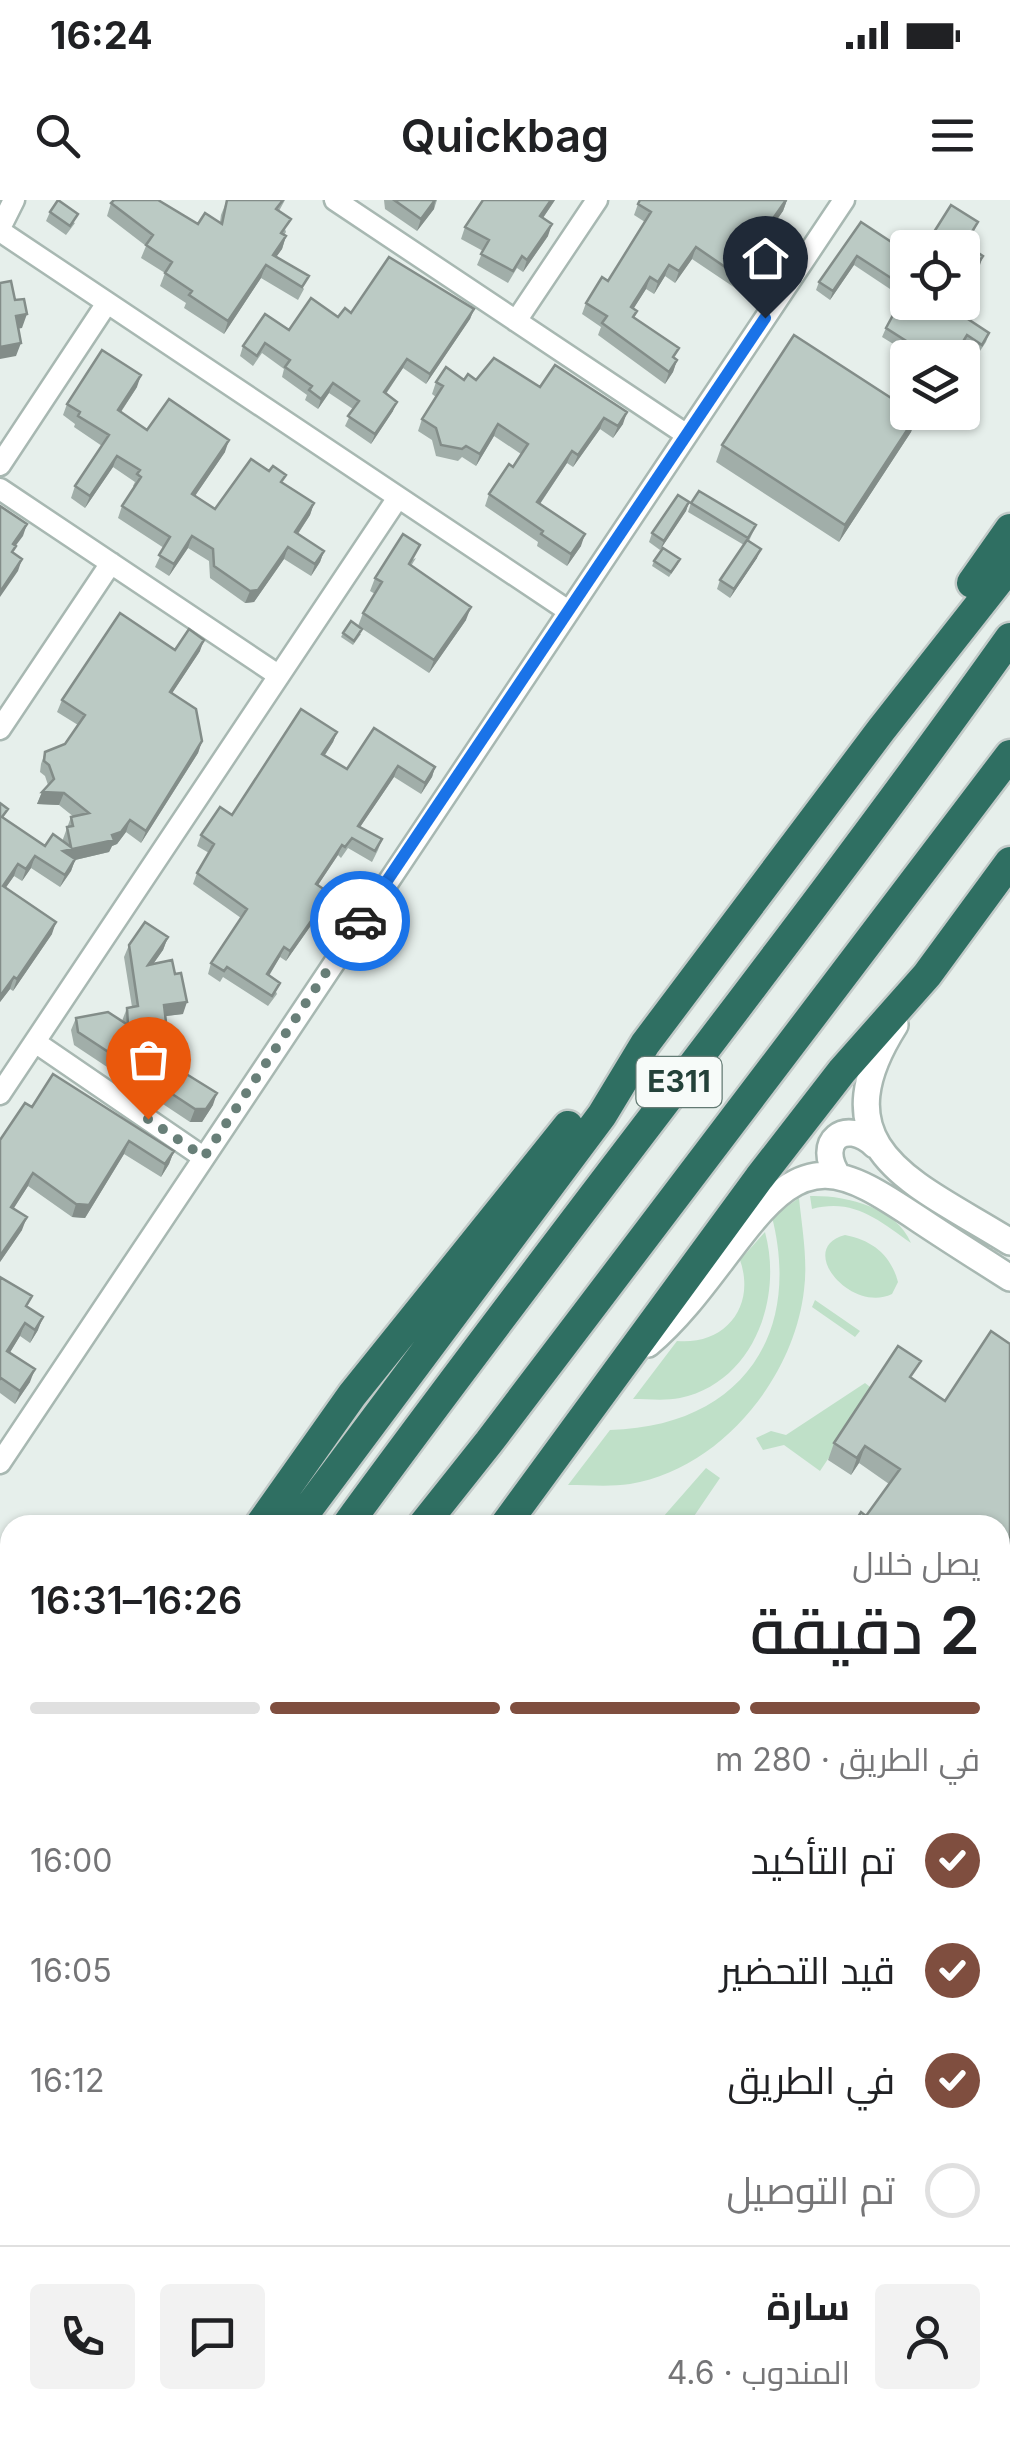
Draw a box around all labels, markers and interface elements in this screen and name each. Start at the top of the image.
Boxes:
text: 16:24 [50,12,153,58]
icon: search [30,108,85,163]
text: Quickbag [401,108,609,163]
icon: menu [925,108,980,163]
pin [723,216,808,319]
map controls [890,230,980,430]
button: locate [890,230,980,320]
icon: home [738,231,793,286]
button: layers [890,340,980,430]
courier [310,871,410,971]
icon: car [333,894,388,949]
pin [106,1017,191,1120]
icon: bag [121,1032,176,1087]
road number: E311 [636,1057,722,1107]
text: يصل خلال [852,1544,980,1583]
text: 16:26–16:31 [30,1577,242,1623]
text: 2 دقيقة [750,1591,980,1670]
text: في الطريق · 280 m [715,1740,980,1779]
icon: check [925,1833,980,1888]
text: تم التأكيد [751,1837,895,1883]
text: 16:00 [30,1841,112,1880]
icon: check [925,1943,980,1998]
text: قيد التحضير [720,1947,895,1993]
text: 16:05 [30,1951,112,1990]
icon: check [925,2053,980,2108]
text: في الطريق [727,2057,895,2103]
text: 16:12 [30,2061,105,2100]
text: تم التوصيل [726,2167,895,2213]
text: سارة [767,2283,850,2329]
button: phone [30,2284,135,2389]
button: chat [160,2284,265,2389]
button: person [875,2284,980,2389]
text: المندوب · 4.6 [667,2353,850,2392]

